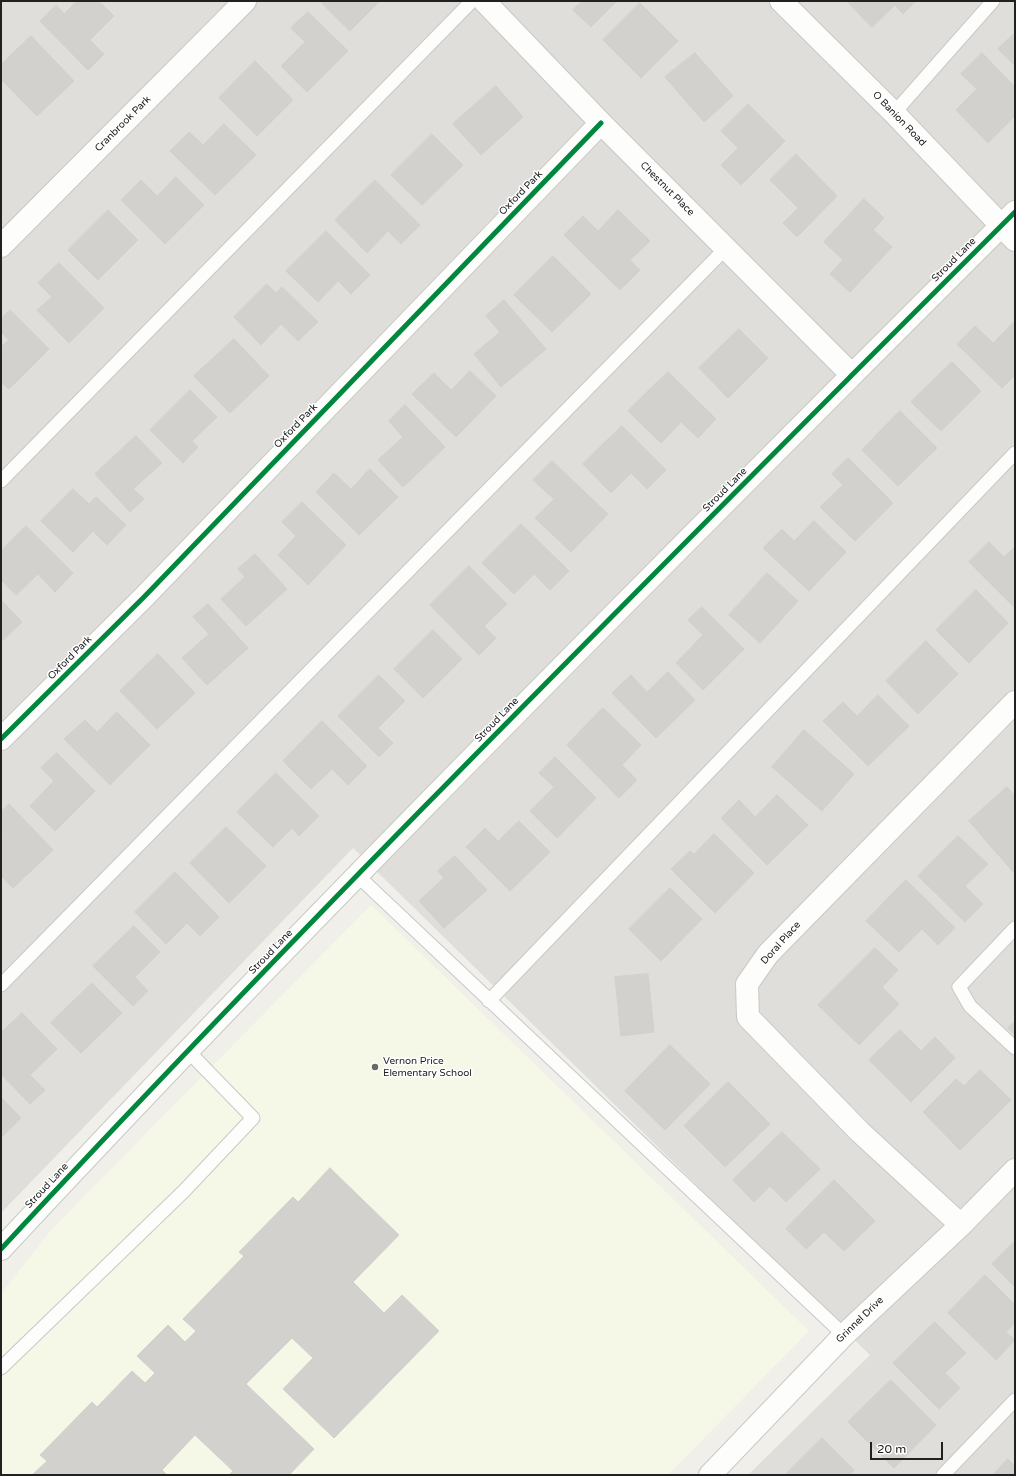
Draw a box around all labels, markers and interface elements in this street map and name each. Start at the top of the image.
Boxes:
street label: O Banion Road [870,89,928,149]
street label: Cranbrook Park [93,94,153,154]
street label: Chestnut Place [637,159,697,219]
street label: Oxford Park [497,168,545,218]
street label: Stroud Lane [929,235,979,285]
street label: Oxford Park [272,401,320,451]
street label: Stroud Lane [700,465,750,515]
street label: Oxford Park [46,634,94,682]
street label: Stroud Lane [473,695,521,745]
street label: Doral Place [759,919,803,967]
street label: Stroud Lane [247,927,295,977]
place label: Vernon Price Elementary School [383,1055,472,1078]
marker: Vernon Price Elementary School [370,1062,380,1072]
street label: Stroud Lane [23,1161,71,1211]
street label: Grinnel Drive [834,1294,886,1346]
scale bar [872,1434,945,1460]
text: 20 m [877,1442,906,1456]

